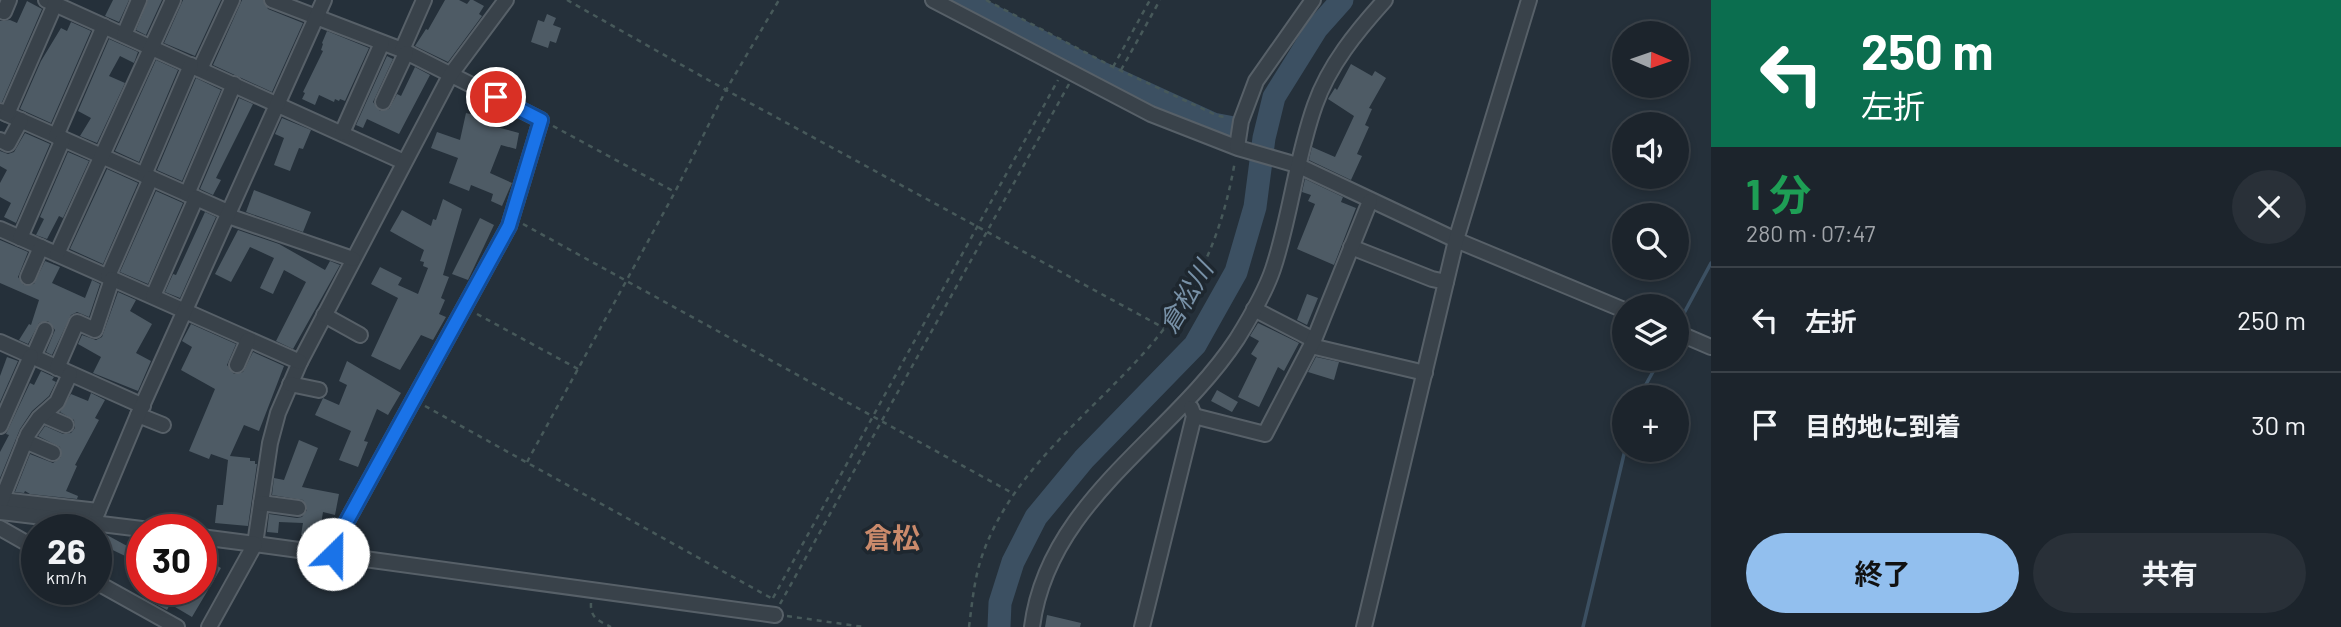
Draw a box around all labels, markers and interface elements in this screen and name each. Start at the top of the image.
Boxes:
north arrow [1612,21,1689,98]
map controls [1612,21,1689,462]
text: 250 m [1861,21,1994,80]
icon: left [1746,28,1837,119]
pin [466,67,526,127]
icon: arrive [477,78,515,116]
text: 左折 [1861,86,1925,124]
button: sound [1612,112,1689,189]
text: 1 分 [1746,168,1811,218]
button: close [2232,170,2306,244]
button: search [1612,203,1689,280]
text: 280 m · 07:47 [1746,219,1876,247]
water label: 倉松川 [1151,252,1220,338]
button: layers [1612,294,1689,371]
icon: left [1746,301,1784,339]
text: 250 m [2237,304,2306,335]
text: 左折 [1805,305,1857,336]
button: + [1612,385,1689,462]
icon: arrive [1746,406,1784,444]
text: 30 m [2251,409,2306,440]
text: 目的地に到着 [1805,410,1961,441]
speed limit sign: 30 [126,514,217,605]
position arrow [296,517,370,591]
district label: 倉松 [864,520,920,554]
text: 26 [47,529,86,571]
button: 終了 [1746,533,2019,613]
button: 共有 [2033,533,2306,613]
text: km/h [46,566,87,588]

